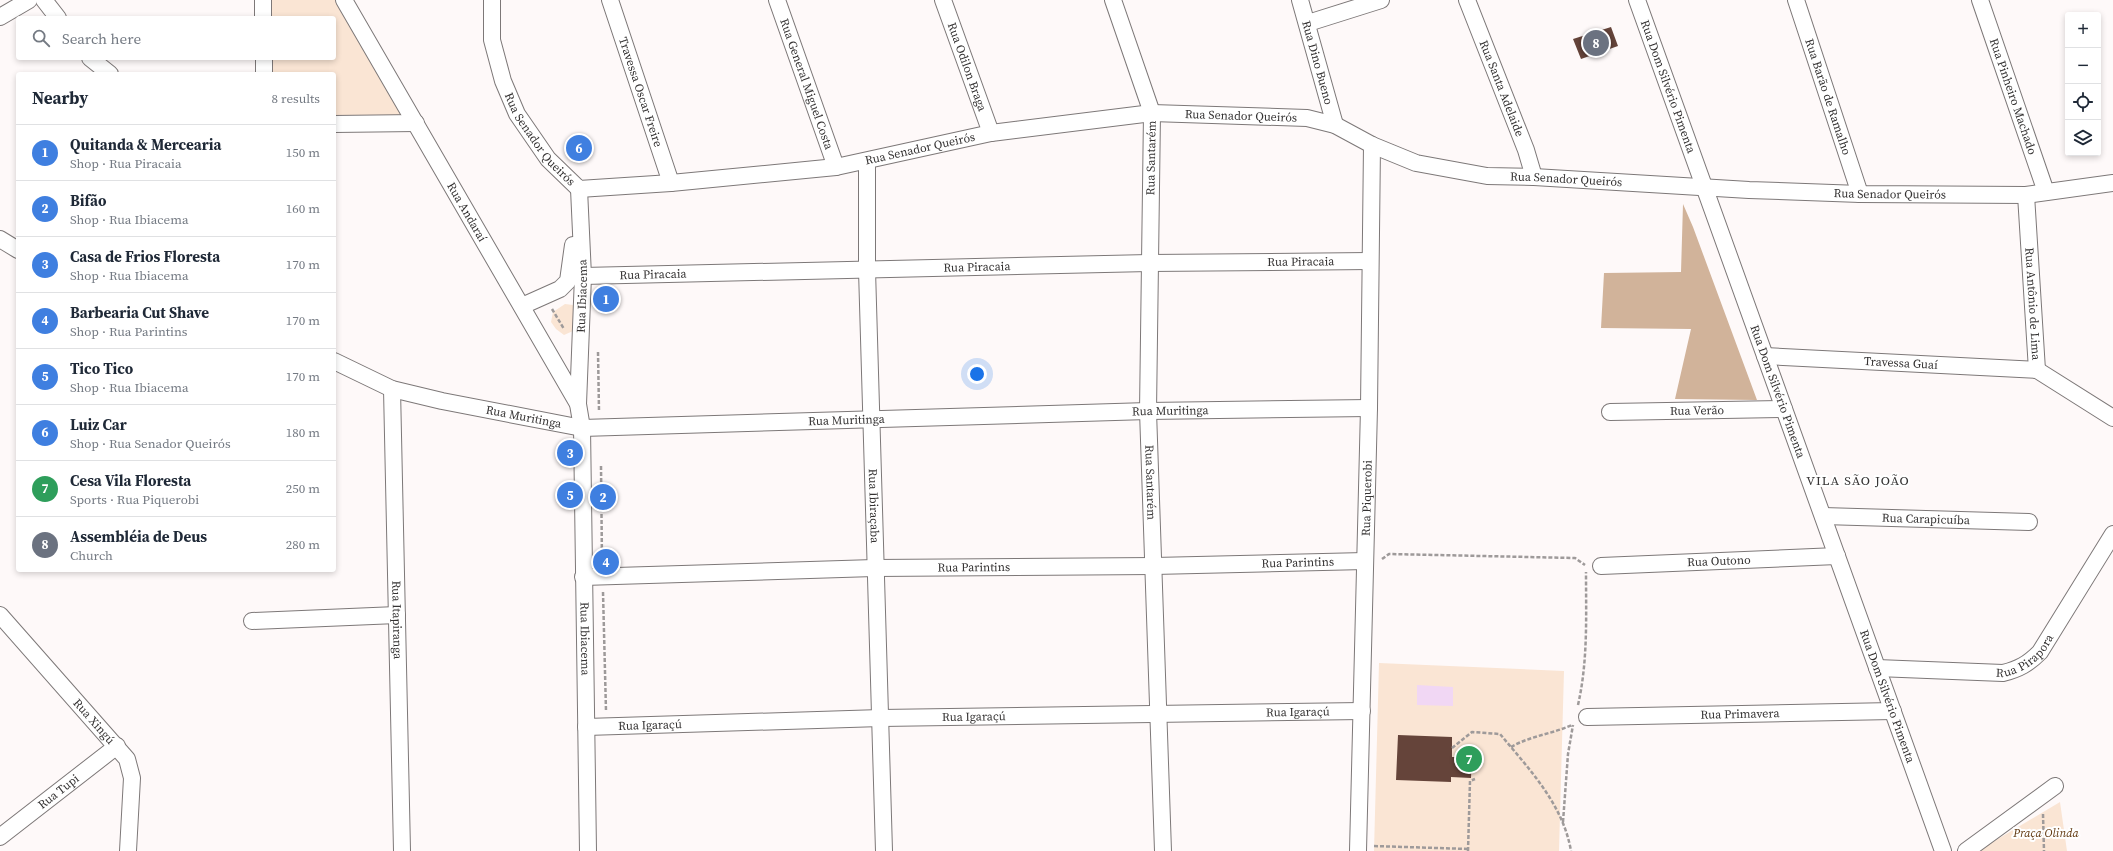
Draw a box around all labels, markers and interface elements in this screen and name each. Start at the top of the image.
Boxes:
map controls [2065,12,2101,156]
button: + [2065,12,2101,48]
search box [16,16,336,60]
street label: Rua General Miguel Costa [776,16,837,153]
street label: Rua Dom Silvério Pimenta [1637,18,1700,156]
street label: Rua Dino Bueno [1298,19,1337,107]
street label: Rua Odilon Braga [944,20,991,114]
icon: search [30,27,52,49]
text: Search here [62,28,141,49]
pin: 8 [1583,28,1609,58]
street label: Travessa Oscar Freire [615,35,666,149]
street label: Rua Pinheiro Machado [1986,36,2041,157]
street label: Rua Barão de Ramalho [1801,37,1855,157]
street label: Rua Santa Adelaide [1476,38,1528,139]
button: − [2065,48,2101,84]
button: locate [2065,84,2101,120]
text: Nearby [32,86,88,110]
text: 8 results [272,90,320,107]
street label: Rua Senador Queirós [501,90,579,189]
street label: Rua Senador Queirós [1185,106,1297,126]
street label: Rua Santarém [1142,120,1160,196]
button: layers [2065,120,2101,156]
street label: Rua Senador Queirós [863,129,977,168]
pin: 6 [566,133,592,163]
text: Quitanda & Mercearia [70,134,221,155]
text: 1 [41,144,49,161]
text: 150 m [286,144,320,161]
text: Shop · Rua Piracaia [70,155,182,172]
street label: Rua Senador Queirós [1510,168,1623,190]
street label: Rua Andaraí [443,179,491,245]
street label: Rua Senador Queirós [1833,185,1946,203]
text: Bifão [70,190,106,211]
text: 2 [41,200,49,217]
text: 160 m [286,200,320,217]
text: Shop · Rua Ibiacema [70,211,189,228]
text: Casa de Frios Floresta [70,246,220,267]
street label: Rua Antônio de Lima [2021,247,2044,362]
street label: Rua Piracaia [1267,253,1335,270]
text: 3 [41,256,49,273]
text: 170 m [286,256,320,273]
street label: Rua Ibiacema [573,258,591,333]
street label: Rua Piracaia [943,258,1012,276]
street label: Rua Piracaia [619,266,688,283]
text: Shop · Rua Ibiacema [70,267,189,284]
pin: 1 [593,284,619,314]
text: Barbearia Cut Shave [70,302,209,323]
text: 4 [41,312,49,329]
text: 170 m [286,312,320,329]
text: Shop · Rua Parintins [70,323,187,340]
street label: Rua Dom Silvério Pimenta [1746,323,1809,461]
street label: Travessa Guaí [1864,353,1939,373]
text: Tico Tico [70,358,133,379]
your location [967,364,987,384]
text: 5 [41,368,49,385]
text: 170 m [286,368,320,385]
text: Shop · Rua Ibiacema [70,379,189,396]
street label: Rua Muritinga [485,402,564,432]
street label: Rua Muritinga [1132,402,1210,419]
street label: Rua Verão [1670,402,1725,419]
street label: Rua Muritinga [808,411,886,429]
text: Luiz Car [70,414,127,435]
text: 6 [41,424,49,441]
text: 180 m [286,424,320,441]
text: Shop · Rua Senador Queirós [70,435,231,452]
pin: 3 [557,438,583,468]
street label: Rua Santarém [1141,445,1160,520]
street label: Rua Piquerobi [1358,459,1376,536]
street label: Rua Ibiraçaba [865,468,883,544]
text: Cesa Vila Floresta [70,470,191,491]
district label: VILA SÃO JOÃO [1806,472,1910,489]
text: 7 [41,480,49,497]
text: 250 m [286,480,320,497]
pin: 5 [557,480,583,510]
pin: 2 [590,482,616,512]
text: Sports · Rua Piquerobi [70,491,199,508]
street label: Rua Carapicuíba [1882,510,1971,528]
text: Assembléia de Deus [70,526,207,547]
text: 8 [41,536,49,553]
text: 280 m [286,536,320,553]
text: Church [70,547,113,564]
pin: 4 [593,547,619,577]
street label: Rua Outono [1687,552,1751,570]
street label: Rua Parintins [1261,554,1334,571]
street label: Rua Parintins [938,559,1010,576]
street label: Rua Itapiranga [388,580,406,660]
street label: Rua Ibiacema [576,602,594,677]
street label: Rua Dom Silvério Pimenta [1856,628,1919,766]
street label: Rua Pirapora [1996,630,2058,681]
street label: Rua Xingú [70,695,118,748]
street label: Rua Igaraçú [1266,703,1330,720]
street label: Rua Primavera [1700,705,1780,723]
street label: Rua Igaraçú [942,708,1006,725]
street label: Rua Igaraçú [618,716,682,734]
pin: 7 [1456,744,1482,774]
street label: Rua Tupi [35,770,83,813]
park label: Praça Olinda [2012,825,2079,841]

